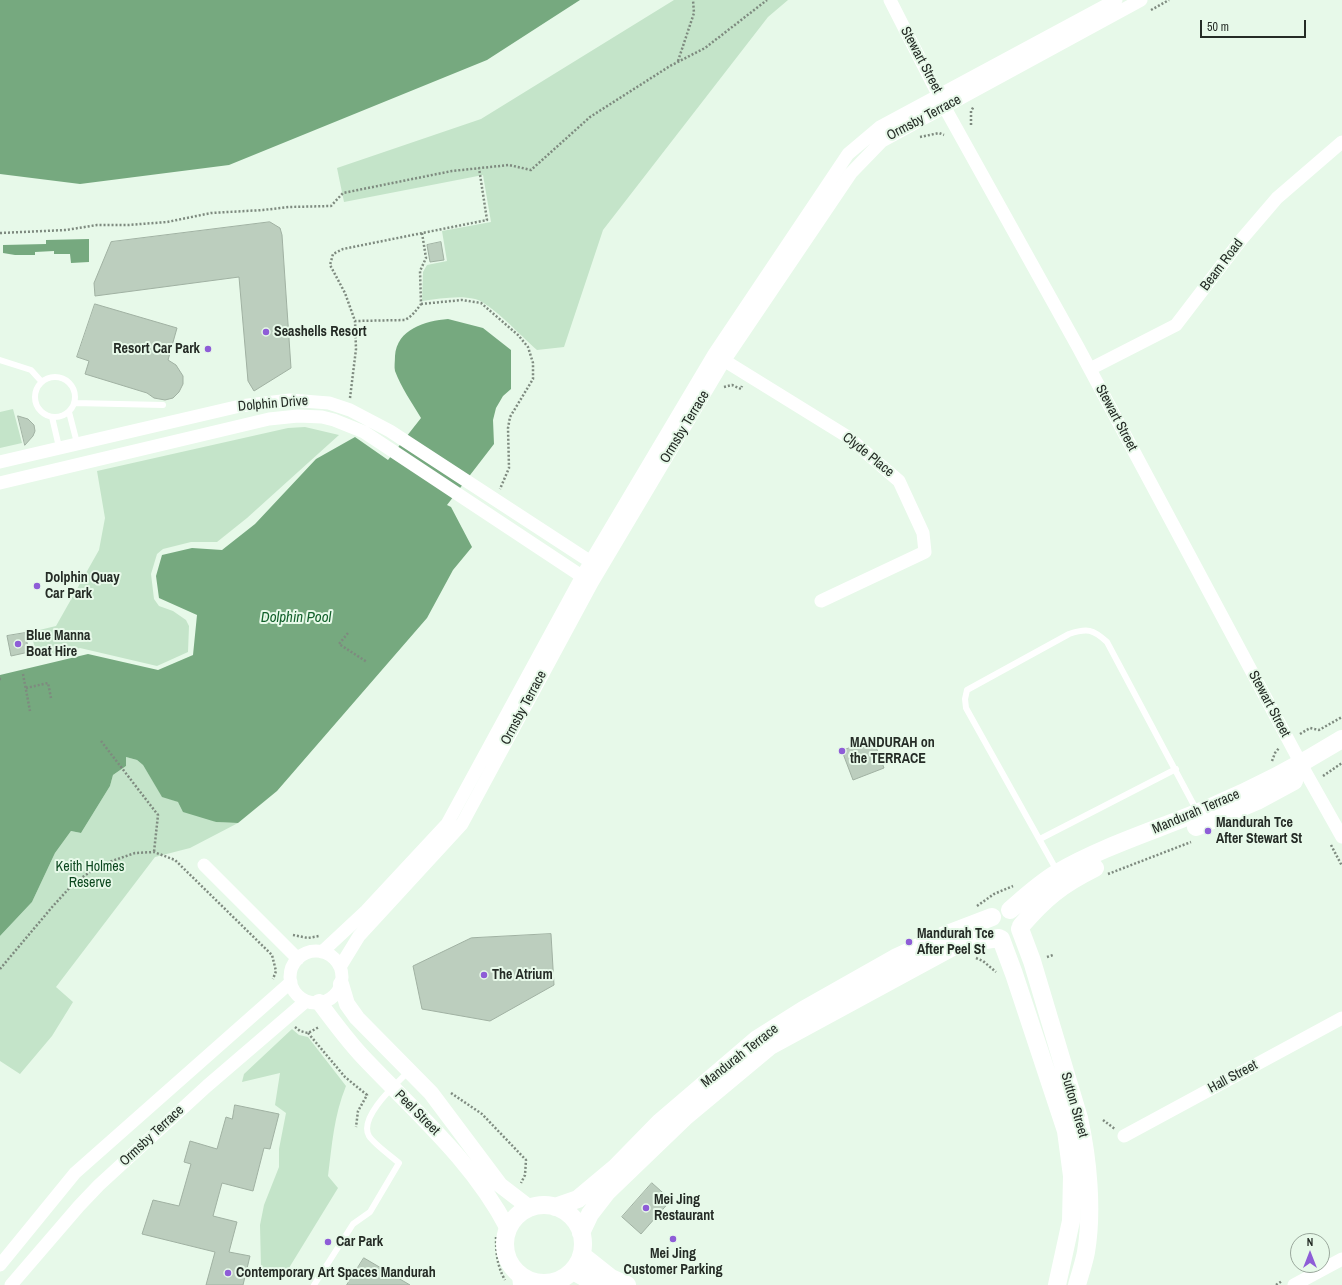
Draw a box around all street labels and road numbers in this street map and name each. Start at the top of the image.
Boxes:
street label: Stewart Street [897,24,945,96]
street label: Ormsby Terrace [884,91,964,145]
street label: Beam Road [1197,236,1247,294]
street label: Stewart Street [1092,382,1140,454]
street label: Ormsby Terrace [657,388,713,466]
street label: Dolphin Drive [237,393,309,415]
street label: Clyde Place [839,429,897,481]
street label: Ormsby Terrace [497,668,551,748]
street label: Stewart Street [1245,668,1293,740]
street label: Mandurah Terrace [1150,786,1242,838]
street label: Mandurah Terrace [698,1021,782,1091]
street label: Hall Street [1205,1057,1261,1097]
street label: Sutton Street [1057,1070,1091,1140]
street label: Peel Street [391,1087,443,1139]
street label: Ormsby Terrace [116,1102,188,1170]

